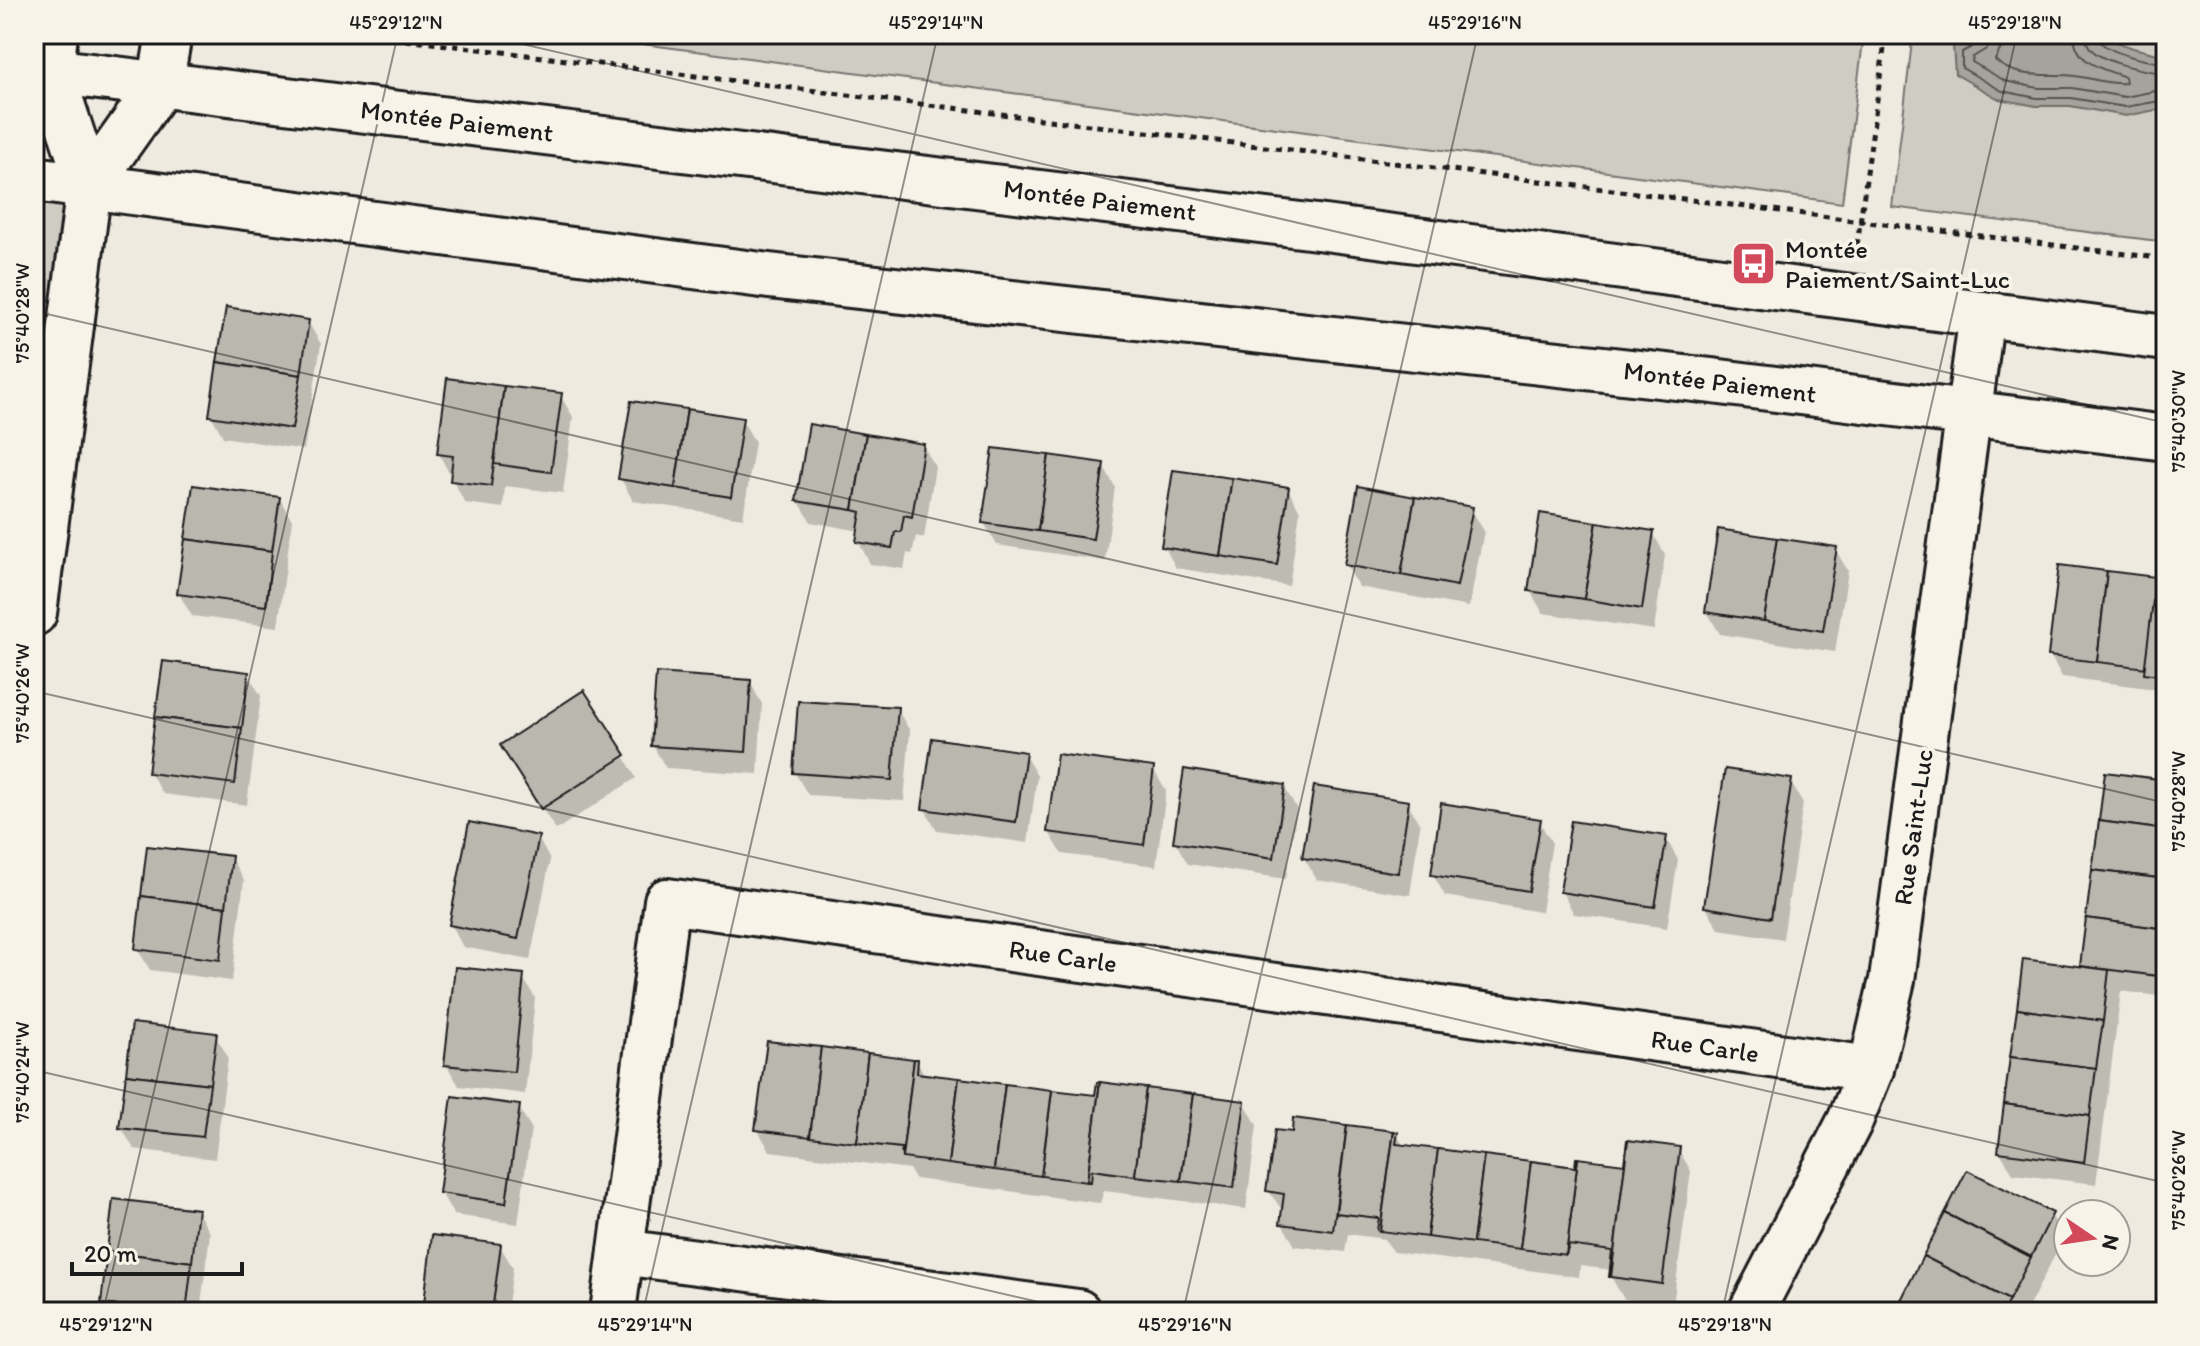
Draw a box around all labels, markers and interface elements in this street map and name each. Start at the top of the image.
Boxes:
text: 45°29'12"N [349,10,443,34]
text: 45°29'14"N [888,10,984,34]
text: 45°29'16"N [1428,10,1522,34]
text: 45°29'18"N [1968,10,2062,34]
street label: Montée Paiement [359,93,556,149]
street label: Montée Paiement [1002,172,1199,228]
place label: Montée Paiement/Saint-Luc [1785,233,2010,295]
bus stop icon: Montée Paiement/Saint-Luc [1730,240,1778,288]
text: 75°40'28"W [10,263,34,363]
street label: Montée Paiement [1622,354,1819,410]
text: 75°40'30"W [2166,370,2190,472]
text: 75°40'26"W [10,643,34,743]
street label: Rue Saint-Luc [1886,747,1940,907]
text: 75°40'28"W [2166,751,2190,851]
street label: Rue Carle [1007,933,1119,979]
text: 75°40'24"W [10,1021,34,1123]
street label: Rue Carle [1649,1023,1761,1069]
text: 75°40'26"W [2166,1130,2190,1230]
north arrow [2052,1198,2132,1278]
scale bar [72,1226,242,1276]
text: N [2096,1232,2126,1253]
text: 20 m [84,1239,137,1268]
text: 45°29'12"N [59,1312,153,1336]
text: 45°29'14"N [597,1312,693,1336]
text: 45°29'16"N [1138,1312,1232,1336]
text: 45°29'18"N [1678,1312,1772,1336]

